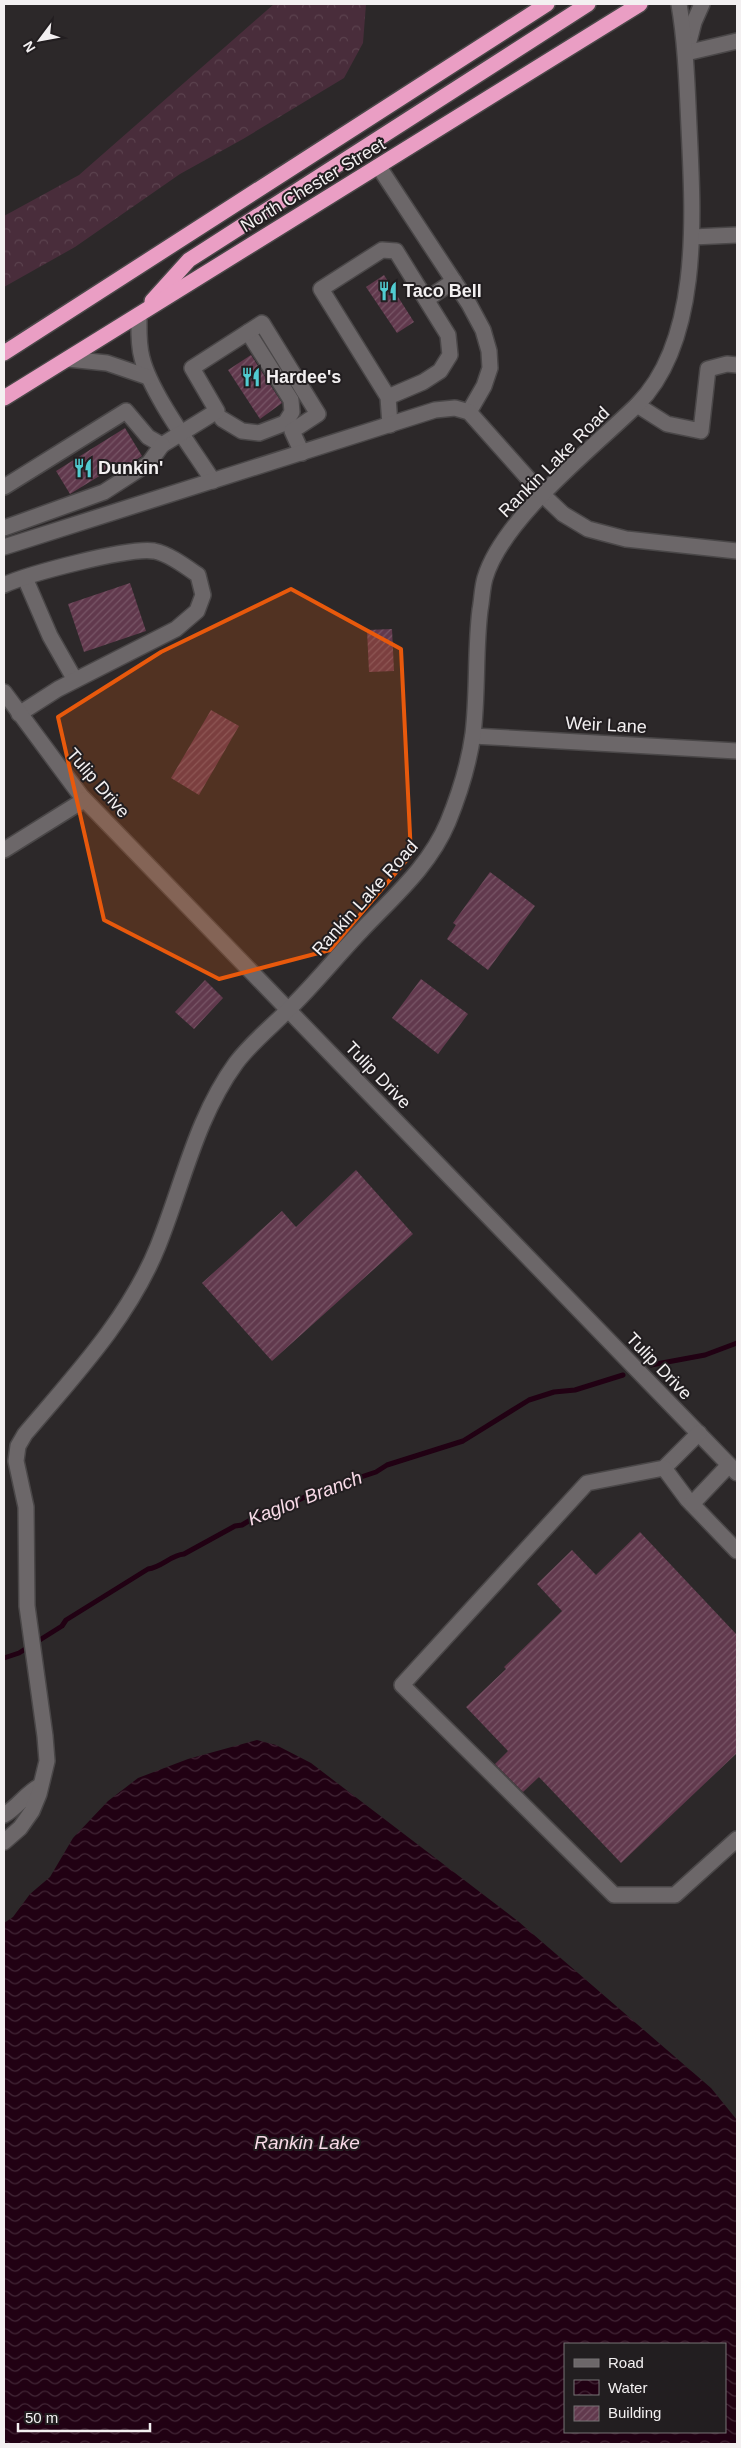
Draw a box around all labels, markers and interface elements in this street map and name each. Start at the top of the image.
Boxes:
north arrow [15,15,65,65]
text: N [20,38,38,55]
street label: North Chester Street [237,134,389,236]
restaurant icon: Taco Bell [377,280,399,302]
place label: Taco Bell [403,281,482,301]
restaurant icon: Hardee's [240,366,262,388]
place label: Hardee's [266,367,341,387]
street label: Rankin Lake Road [495,403,613,521]
restaurant icon: Dunkin' [72,457,94,479]
place label: Dunkin' [98,458,163,478]
street label: Weir Lane [565,713,647,737]
street label: Tulip Drive [62,744,134,822]
street label: Rankin Lake Road [308,836,422,960]
street label: Tulip Drive [341,1037,415,1113]
street label: Tulip Drive [622,1328,696,1404]
water label: Kaglor Branch [245,1467,365,1529]
water label: Rankin Lake [254,2132,360,2153]
legend [564,2343,726,2433]
text: Road [608,2354,644,2371]
text: Water [608,2379,647,2396]
scale bar [18,2400,150,2432]
text: Building [608,2404,661,2421]
text: 50 m [25,2409,58,2426]

